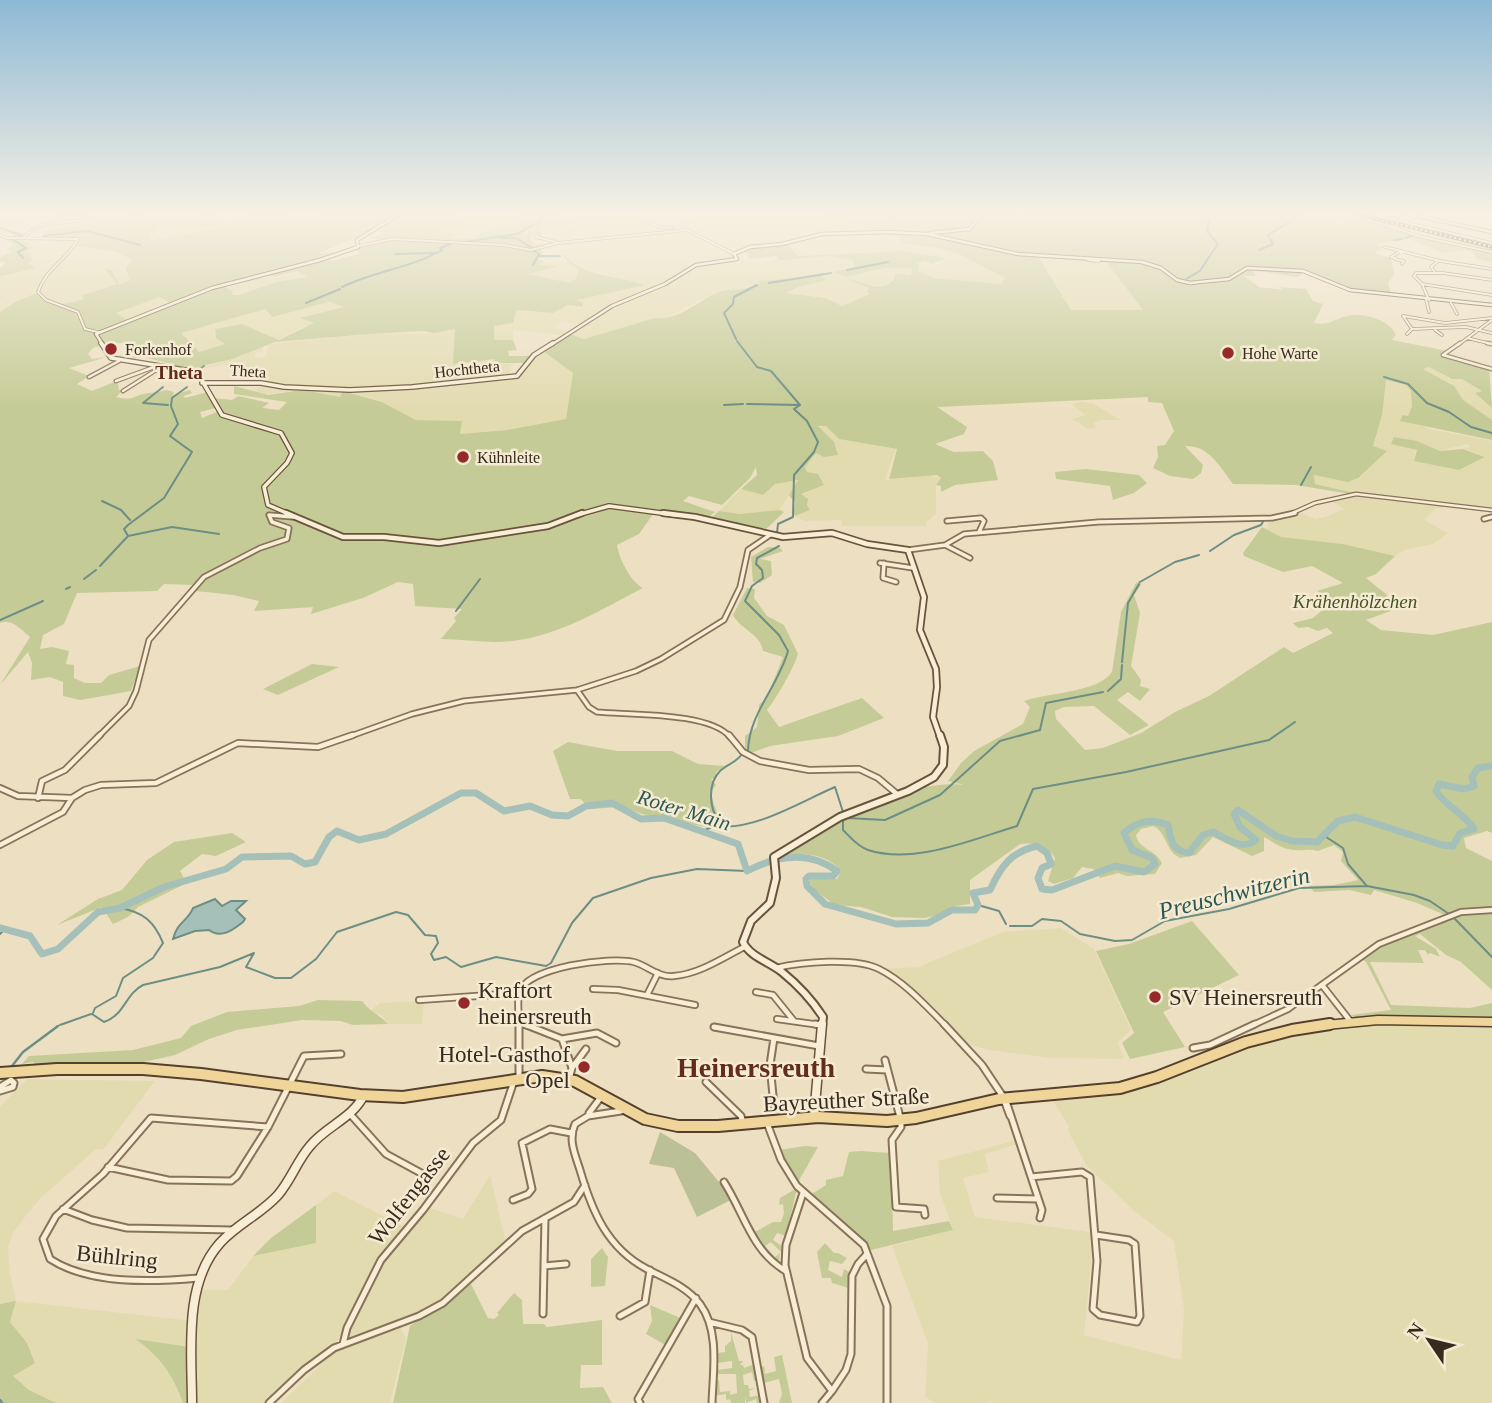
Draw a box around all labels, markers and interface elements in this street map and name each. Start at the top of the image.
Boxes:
marker: Forkenhof [103,341,119,357]
place label: Forkenhof [125,341,192,358]
marker: Hohe Warte [1220,345,1236,361]
place label: Hohe Warte [1242,345,1318,362]
street label: Hochtheta [433,357,501,381]
street label: Theta [229,361,267,381]
district label: Theta [155,362,203,383]
marker: Kühnleite [455,449,471,465]
place label: Kühnleite [477,449,540,466]
park label: Krähenhölzchen [1292,591,1417,612]
water label: Roter Main [634,784,734,836]
water label: Preuschwitzerin [1155,862,1312,925]
place label: Kraftort heinersreuth [478,978,592,1029]
place label: SV Heinersreuth [1169,985,1323,1010]
marker: SV Heinersreuth [1147,989,1163,1005]
marker: Kraftort heinersreuth [456,995,472,1011]
place label: Hotel-Gasthof Opel [438,1042,570,1093]
district label: Heinersreuth [677,1052,835,1083]
marker: Hotel-Gasthof Opel [576,1059,592,1075]
street label: Bayreuther Straße [762,1083,930,1117]
street label: Wolfengasse [363,1142,455,1250]
street label: Bühlring [75,1240,159,1274]
north arrow [1394,1305,1464,1375]
text: N [1403,1319,1428,1342]

